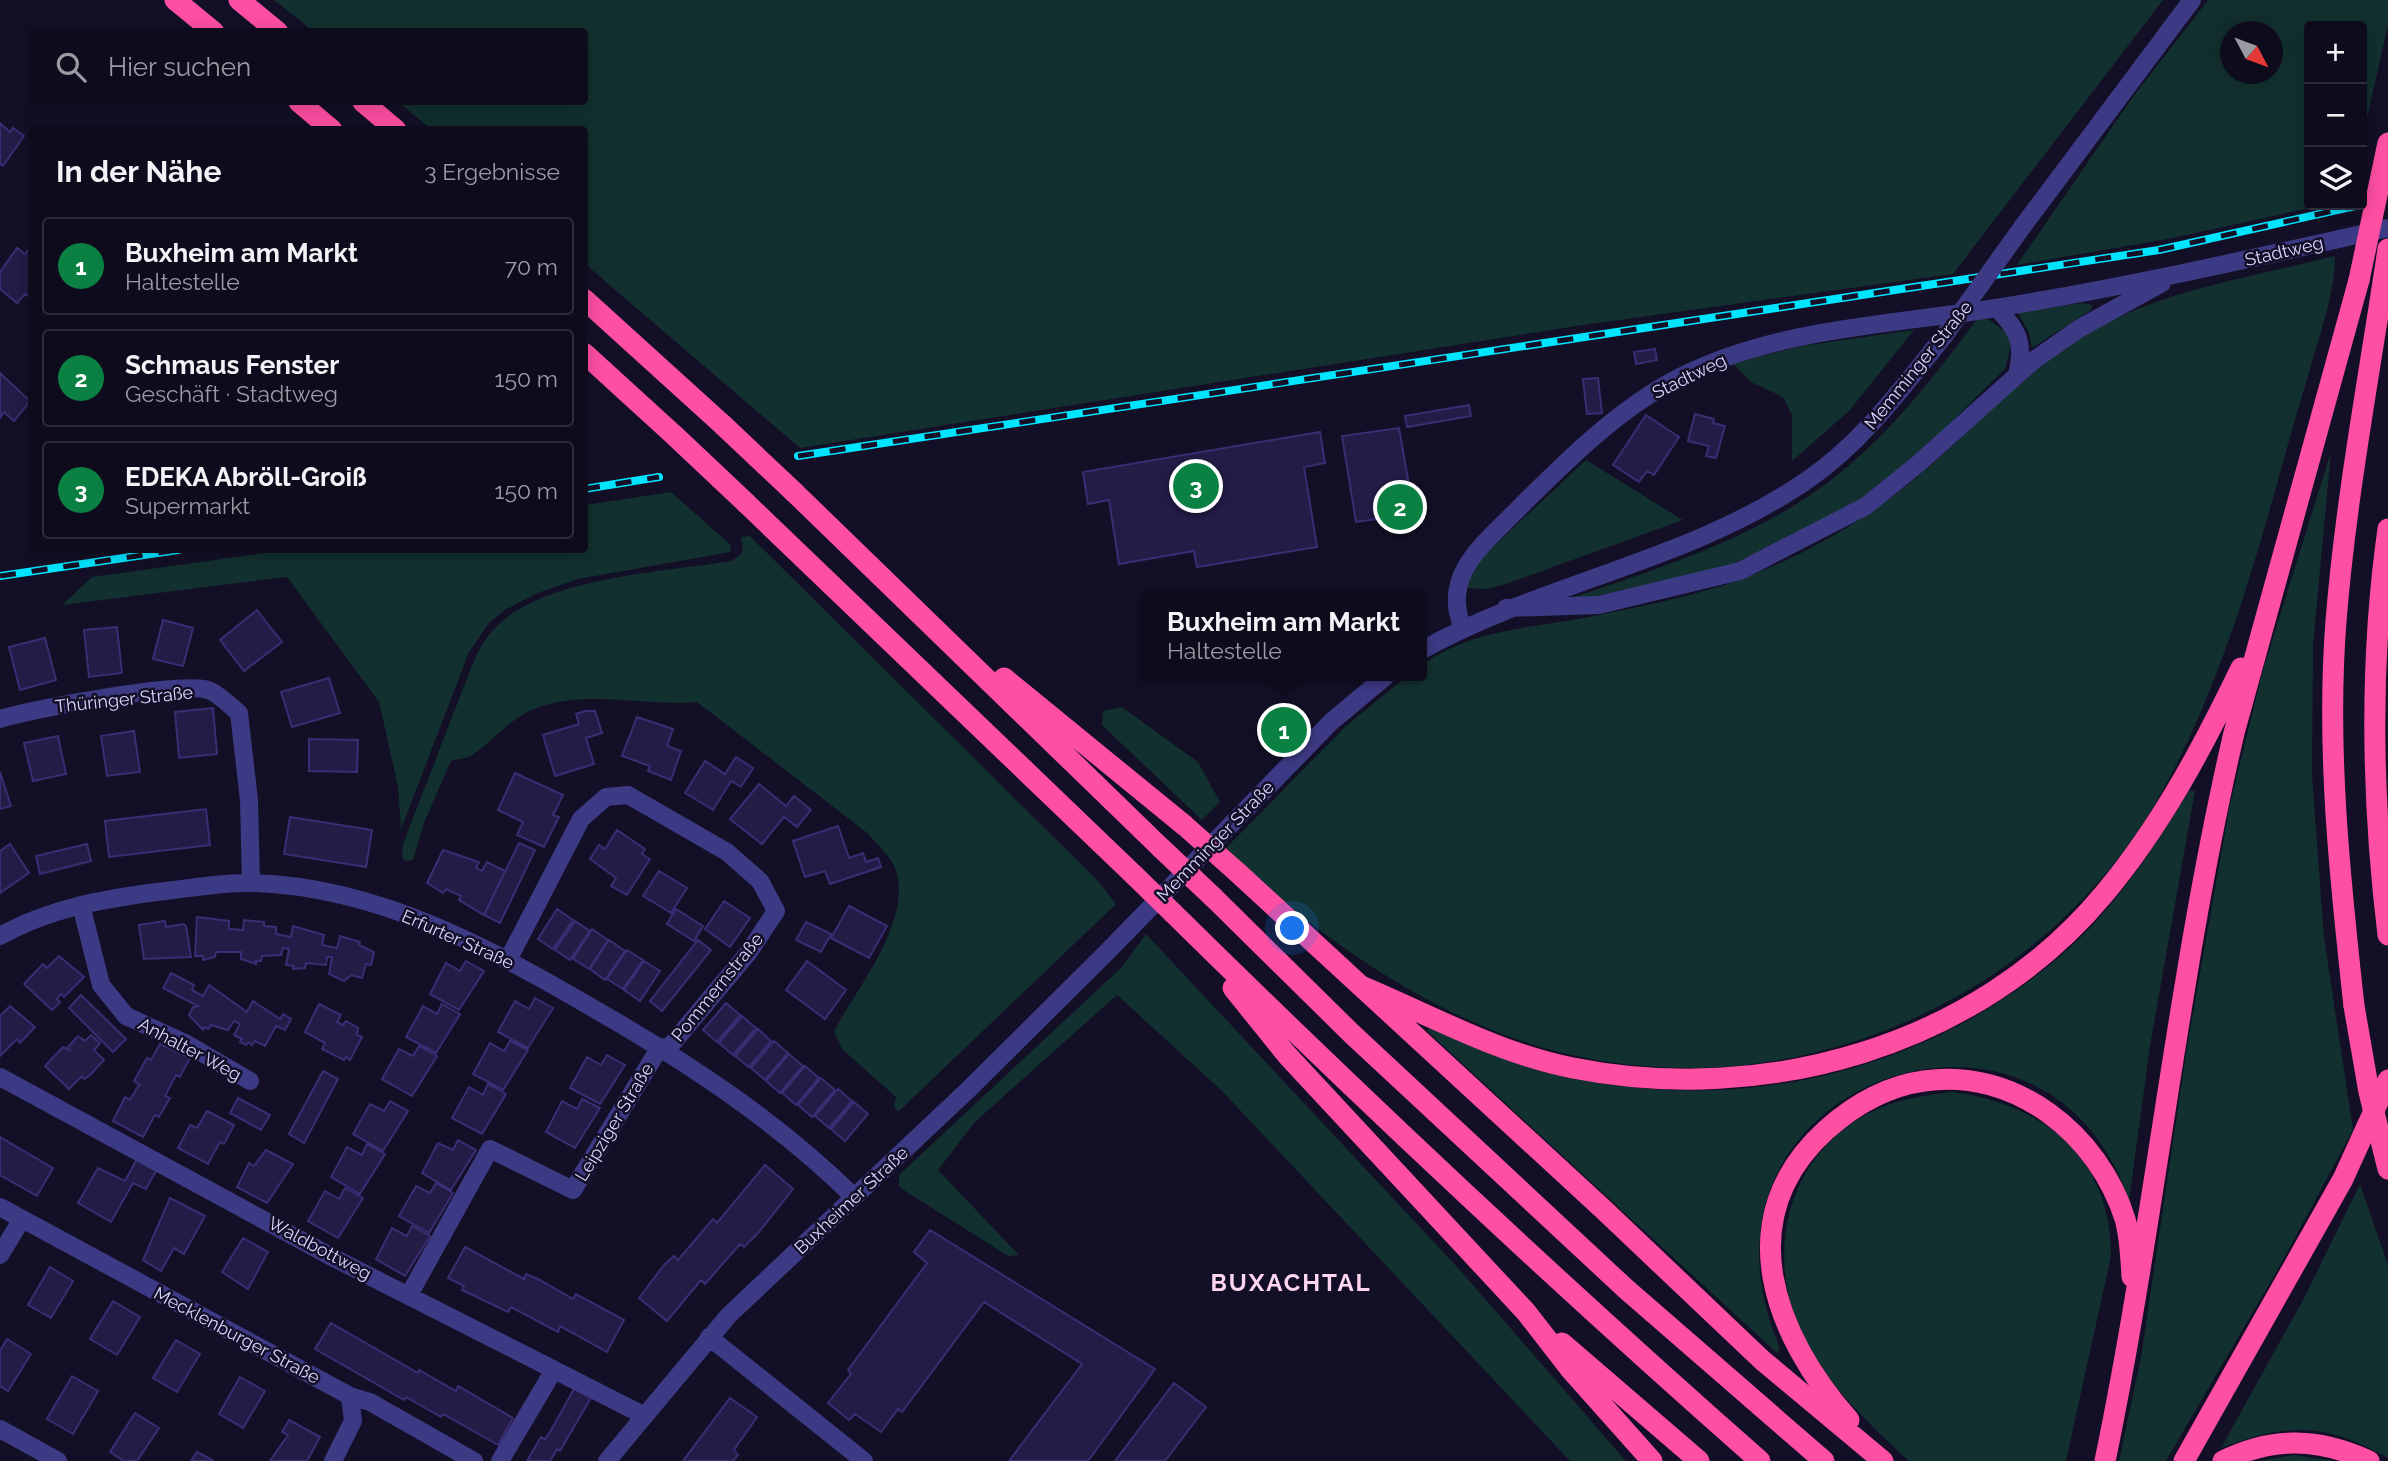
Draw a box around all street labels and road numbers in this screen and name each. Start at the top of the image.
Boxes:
street label: Stadtweg [2243,232,2325,270]
street label: Memminger Straße [1860,296,1977,433]
street label: Stadtweg [1649,349,1729,403]
street label: Thüringer Straße [54,681,194,717]
street label: Memminger Straße [1152,776,1278,906]
street label: Erfurter Straße [399,905,518,973]
street label: Pommernstraße [667,928,767,1045]
street label: Anhalter Weg [135,1013,245,1085]
street label: Leipziger Straße [570,1059,658,1185]
street label: Buxheimer Straße [790,1142,912,1258]
street label: Waldbottweg [265,1212,375,1284]
street label: Mecklenburger Straße [150,1282,324,1388]

